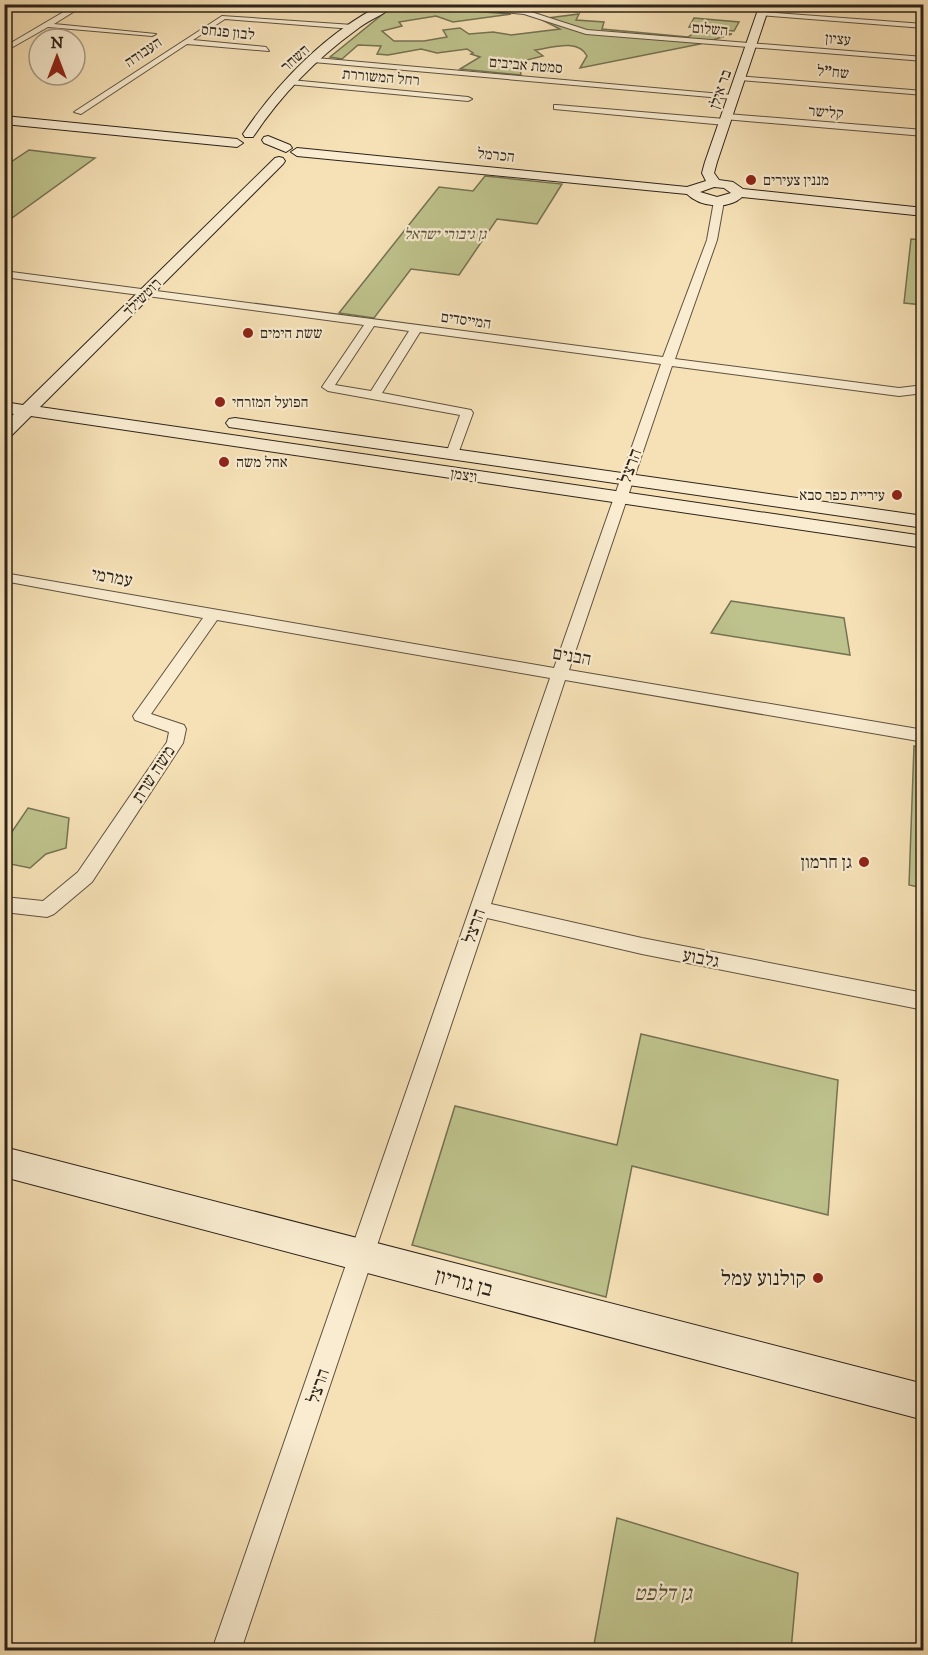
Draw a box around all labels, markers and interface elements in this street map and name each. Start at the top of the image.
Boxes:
street label: השלום [691,18,729,41]
street label: לבון פנחס [200,20,256,45]
north arrow [27,27,87,87]
street label: עציון [824,29,852,50]
text: N [50,33,64,53]
street label: העבודה [121,33,166,72]
street label: השחר [277,40,314,76]
street label: סמטת אביבים [488,53,564,78]
street label: שח"ל [816,62,850,83]
street label: רחל המשוררת [341,65,421,90]
street label: בר אילן [705,67,736,111]
street label: קלישר [808,101,844,123]
street label: הכרמל [476,144,516,167]
place label: מננין צעירים [763,171,829,190]
marker: מננין צעירים [744,173,758,187]
park label: גן גיבורי ישראל [404,225,487,244]
street label: רוטשילד [119,274,166,321]
street label: המייסדים [439,308,492,333]
place label: ששת הימים [260,324,322,343]
marker: ששת הימים [241,326,255,340]
place label: הפועל המזרחי [232,393,309,412]
marker: הפועל המזרחי [213,395,227,409]
street label: הרצל [615,446,647,487]
place label: אהל משה [236,453,288,472]
marker: אהל משה [217,455,231,469]
street label: ויצמן [449,464,479,487]
place label: עיריית כפר סבא [799,486,885,505]
marker: עיריית כפר סבא [890,488,904,502]
street label: עמרמי [90,564,134,592]
street label: הבנים [551,643,593,671]
street label: משה שרת [127,742,180,807]
place label: גן חרמון [801,852,852,874]
marker: גן חרמון [857,855,871,869]
street label: הרצל [459,906,491,947]
street label: גלבוע [681,945,721,973]
street label: בן גוריון [432,1263,495,1303]
place label: קולנוע עמל [721,1266,806,1292]
marker: קולנוע עמל [811,1271,825,1285]
street label: הרצל [303,1366,335,1407]
park label: גן דלפט [634,1581,694,1607]

